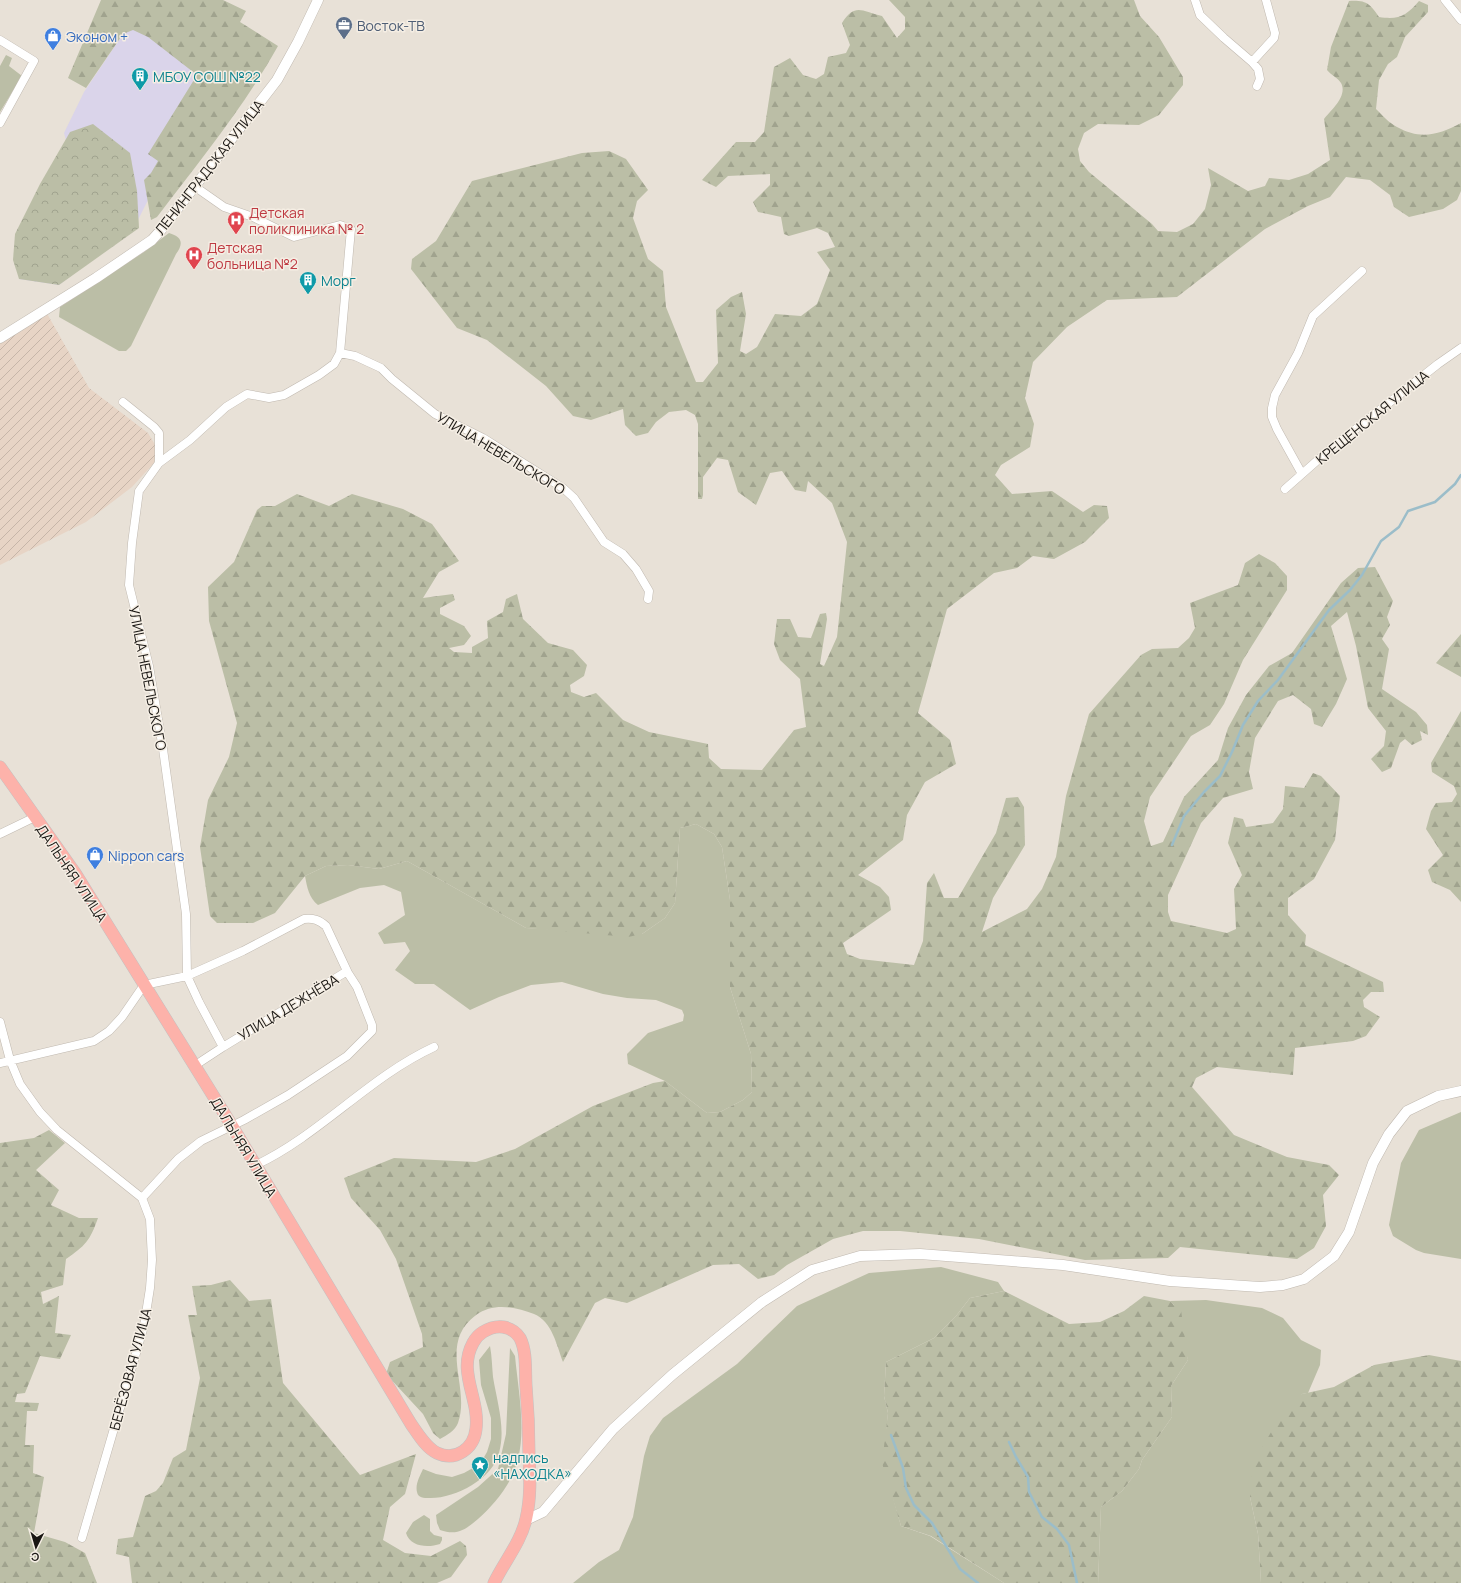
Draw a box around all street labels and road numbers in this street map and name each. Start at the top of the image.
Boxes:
street label: ЛЕНИНГРАДСКАЯ УЛИЦА [150,95,268,239]
street label: КРЕЩЕНСКАЯ УЛИЦА [1312,365,1433,468]
street label: УЛИЦА НЕВЕЛЬСКОГО [433,407,569,499]
street label: УЛИЦА НЕВЕЛЬСКОГО [125,604,171,752]
street label: ДАЛЬНЯЯ УЛИЦА [32,820,112,926]
street label: УЛИЦА ДЕЖНЁВА [234,969,342,1045]
street label: ДАЛЬНЯЯ УЛИЦА [206,1093,282,1201]
street label: БЕРЁЗОВАЯ УЛИЦА [105,1306,156,1432]

